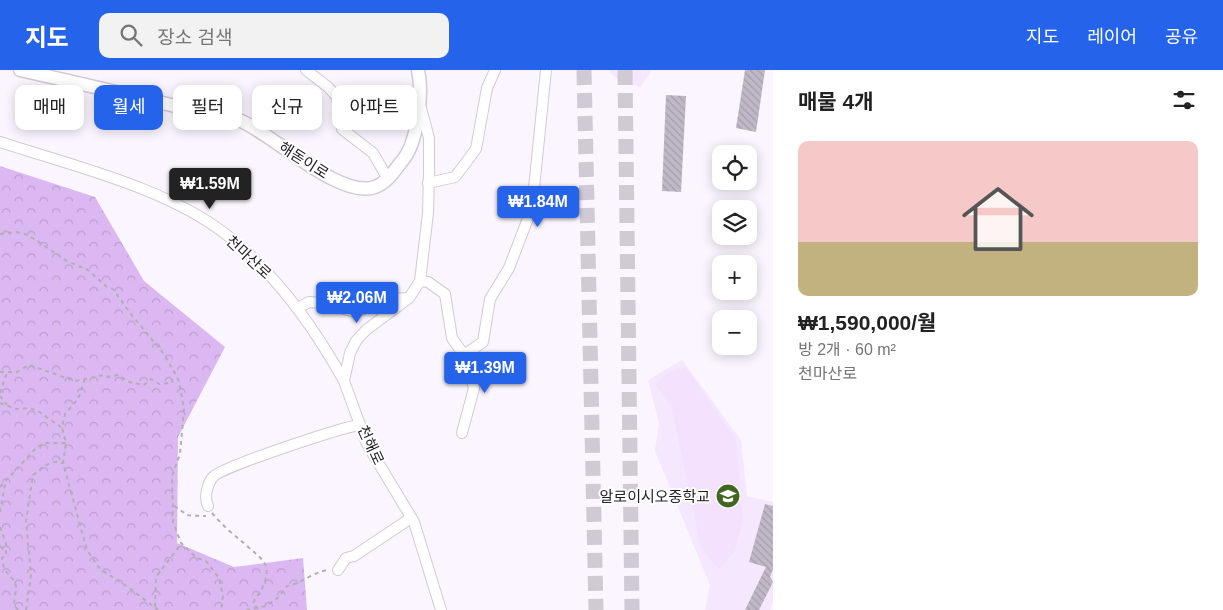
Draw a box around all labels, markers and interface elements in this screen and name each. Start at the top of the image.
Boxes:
search box [99,13,449,58]
icon: search [117,21,145,49]
text: 지도 [25,24,69,51]
text: 장소 검색 [157,27,232,48]
text: 지도 [1026,27,1059,47]
text: 레이어 [1087,27,1137,47]
text: 공유 [1165,27,1198,47]
chip: 매매 [15,85,84,130]
chip: 월세 [94,85,163,130]
chip: 필터 [173,85,242,130]
chip: 신규 [252,85,322,130]
chip: 아파트 [332,85,417,130]
icon: filters [1170,86,1198,114]
text: 매물 4개 [798,90,873,113]
street label: 해돋이로 [276,138,332,182]
map controls [712,145,757,355]
button: locate [712,145,757,190]
pin: ₩1.59M [169,168,251,210]
icon: home [953,174,1043,264]
text: ₩1.59M [180,175,240,192]
pin: ₩1.84M [497,186,579,228]
text: ₩1.84M [508,193,568,210]
button: layers [712,200,757,245]
street label: 천마산로 [223,232,275,282]
button: + [712,255,757,300]
pin: ₩2.06M [316,282,398,324]
text: ₩2.06M [327,289,387,306]
button: − [712,310,757,355]
text: ₩1,590,000/월 [798,311,936,334]
text: 방 2개 · 60 m² [798,341,896,358]
pin: ₩1.39M [444,352,526,394]
text: ₩1.39M [455,359,515,376]
text: 천마산로 [798,365,857,382]
street label: 천해로 [355,423,387,467]
school or university icon: 알로이시오중학교 [715,483,741,509]
place label: 알로이시오중학교 [600,488,710,505]

